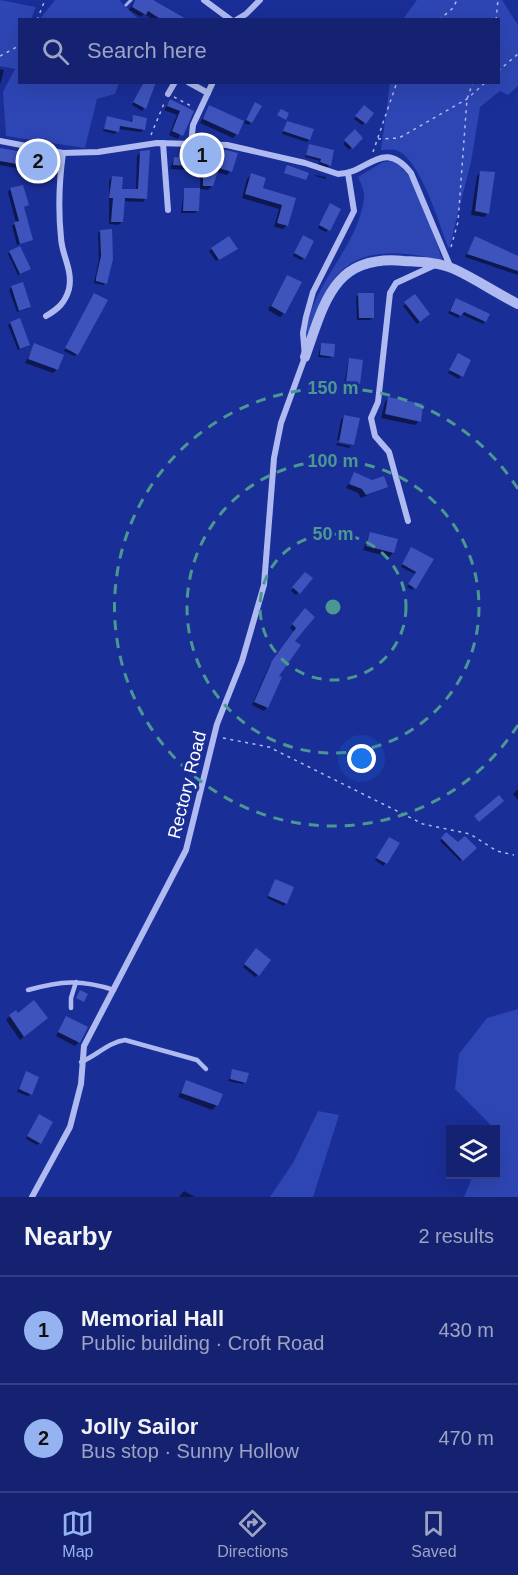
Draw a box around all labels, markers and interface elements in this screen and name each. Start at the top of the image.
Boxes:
search box [18,18,500,84]
icon: search [39,35,72,68]
text: Search here [87,38,207,63]
pin: 1 [182,132,222,178]
pin: 2 [18,138,57,184]
text: 150 m [307,378,359,398]
text: 100 m [307,451,359,471]
text: 50 m [312,524,354,544]
centre of rings [323,597,343,617]
street label: Rectory Road [164,729,210,841]
your location [347,744,376,773]
map controls [446,1125,500,1179]
button: layers [446,1125,500,1179]
text: Nearby [24,1221,112,1251]
text: 2 results [418,1225,494,1247]
text: Memorial Hall [81,1306,224,1331]
text: 1 [38,1319,49,1341]
text: 430 m [438,1319,494,1341]
text: Public building · Croft Road [81,1332,324,1354]
text: Jolly Sailor [81,1414,198,1439]
text: 2 [38,1427,49,1449]
text: 470 m [438,1427,494,1449]
text: Bus stop · Sunny Hollow [81,1440,299,1462]
tab: Map [61,1507,94,1561]
tab: Directions [217,1507,288,1561]
tab: Saved [411,1507,457,1561]

